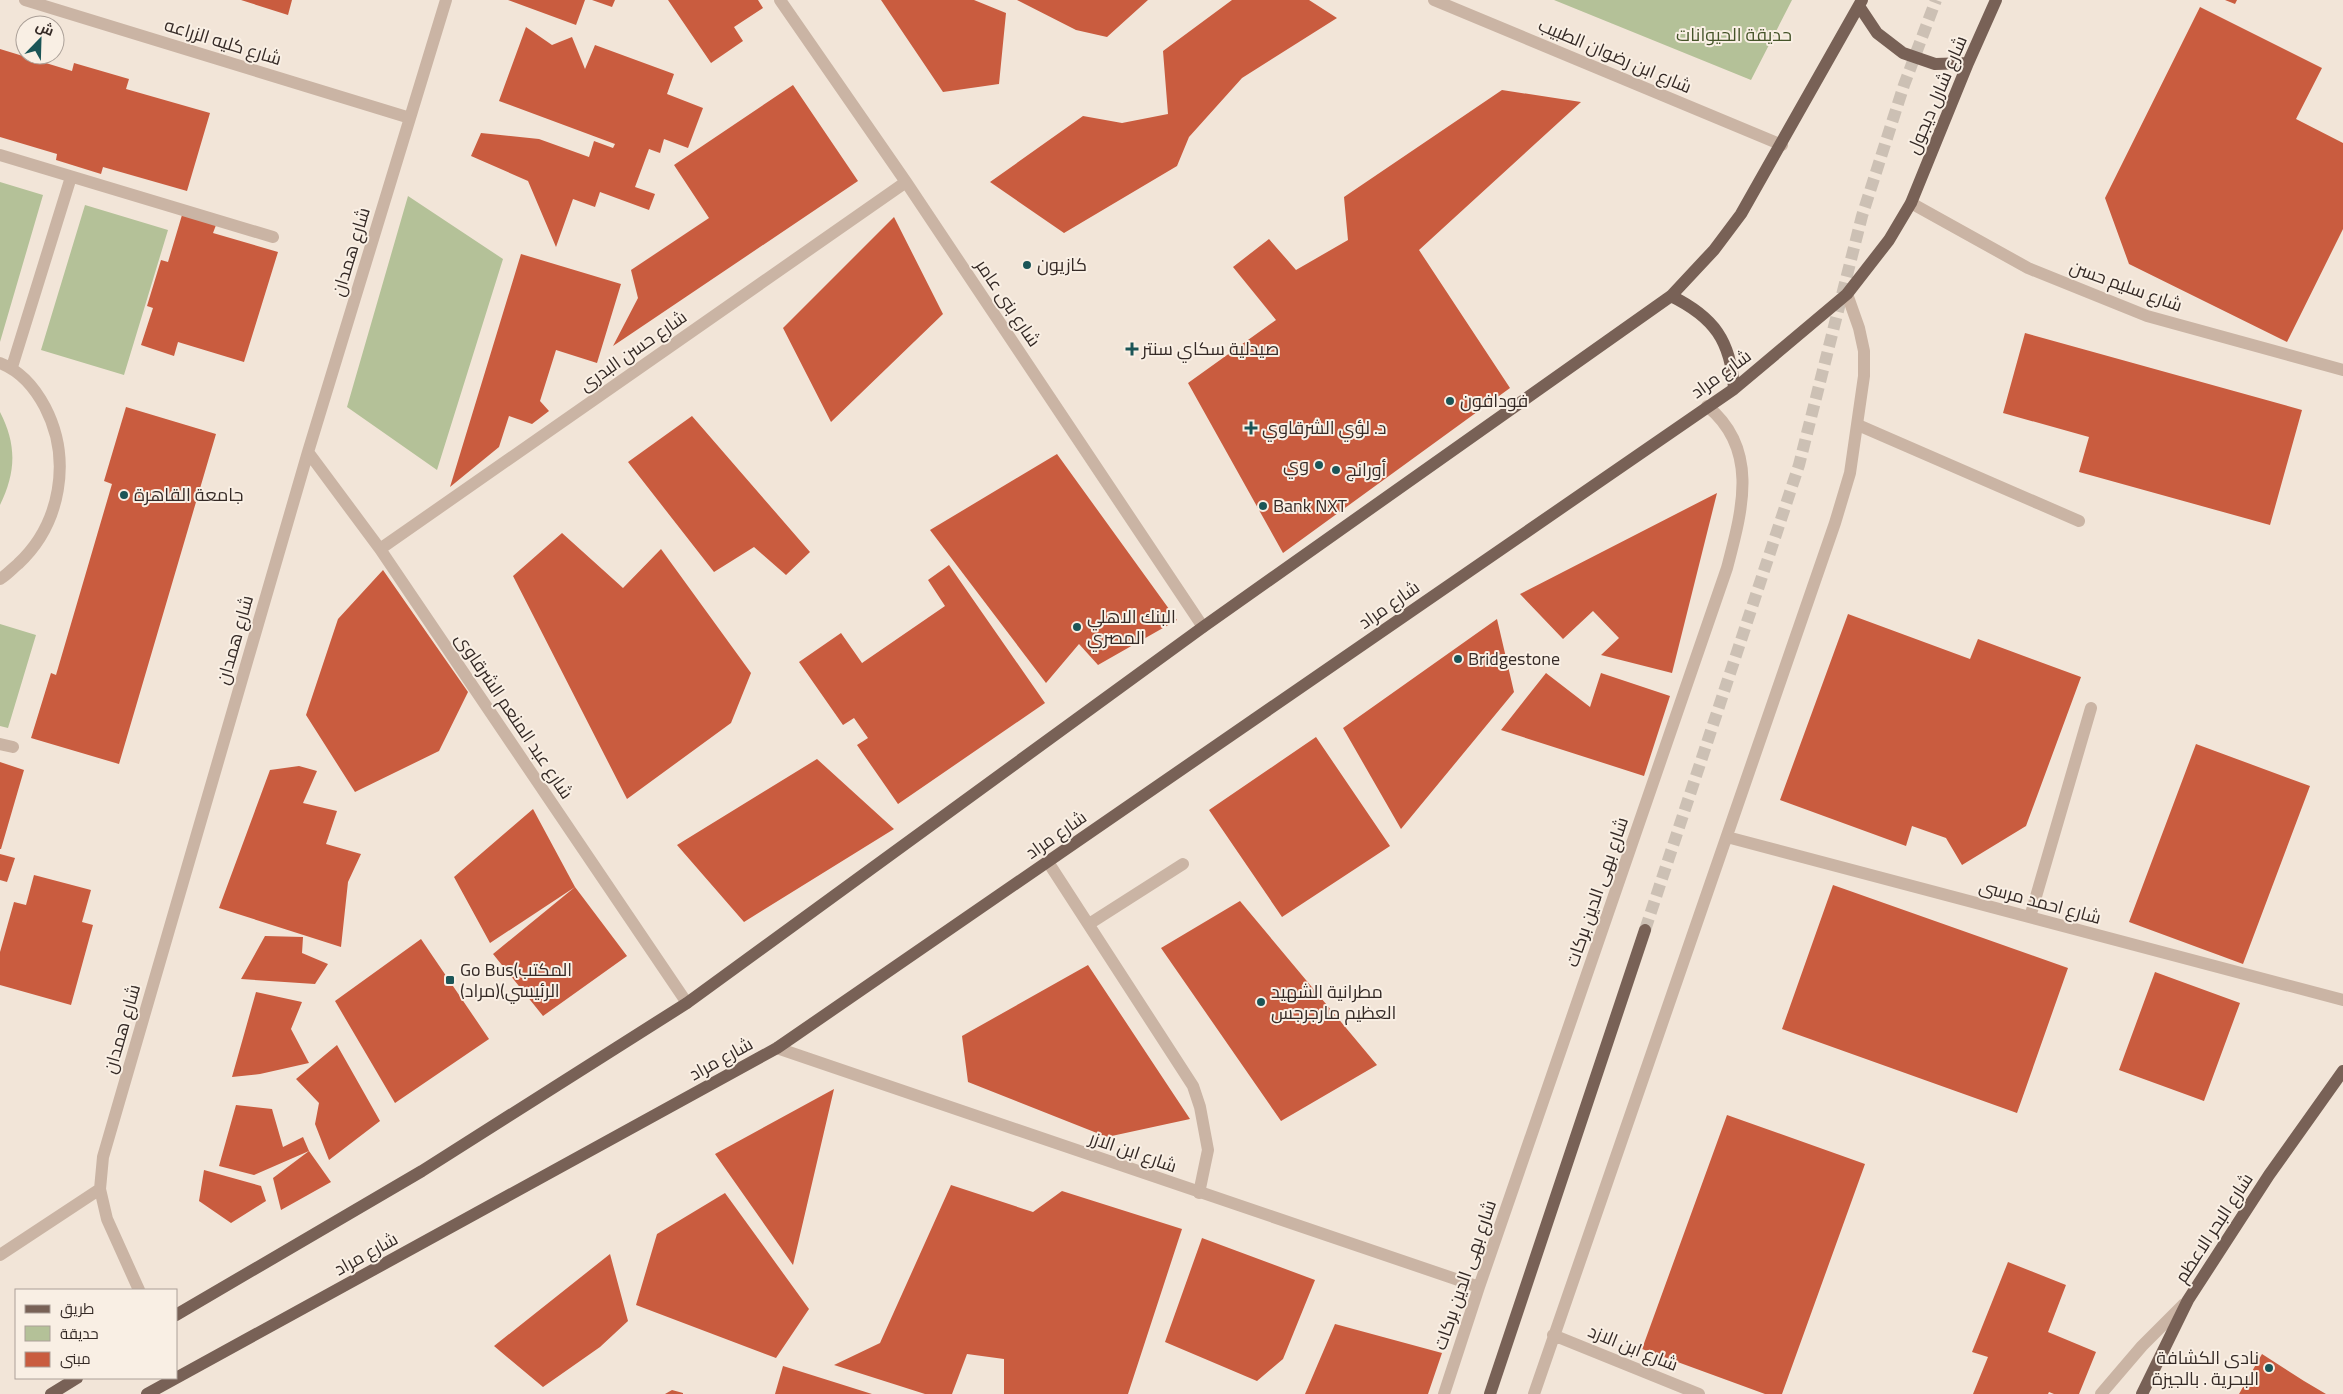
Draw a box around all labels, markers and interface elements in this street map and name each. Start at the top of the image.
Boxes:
street label: شارع كليه الزراعه [161,11,285,72]
street label: شارع ابن رضوان الطبيب [1534,11,1696,100]
text: ش [33,14,58,41]
north arrow [15,15,65,65]
park label: حديقة الحيوانات [1676,21,1792,48]
street label: شارع شارل ديجول [1899,31,1974,158]
street label: شارع همدان [324,204,377,300]
place label: كازيون [1037,251,1087,278]
street label: شارع بنى عامر [969,253,1048,352]
street label: شارع سليم حسن [2066,253,2186,318]
marker: كازيون [1021,259,1033,271]
street label: شارع حسن البدرى [573,303,692,398]
place label: صيدلية سكاي سنتر [1141,335,1279,363]
street label: شارع مراد [1685,342,1757,405]
marker: صيدلية سكاي سنتر [1126,343,1138,355]
place label: فودافون [1460,387,1528,414]
marker: فودافون [1444,395,1456,407]
place label: د. لؤي الشرقاوي [1262,414,1387,442]
marker: د. لؤي الشرقاوي [1244,421,1258,435]
place label: وي [1283,451,1309,479]
place label: أورانج [1346,456,1386,483]
marker: وي [1313,459,1325,471]
marker: أورانج [1330,464,1342,476]
place label: جامعة القاهرة [134,481,244,508]
marker: جامعة القاهرة [118,489,130,501]
place label: Bank NXT [1273,492,1348,519]
marker: Bank NXT [1257,500,1269,512]
street label: شارع مراد [1353,574,1425,636]
street label: شارع همدان [209,592,260,688]
place label: البنك الاهلي المصري [1087,603,1176,652]
marker: البنك الاهلي المصري [1071,621,1083,633]
street label: شارع عبد المنعم الشرقاوى [449,627,580,804]
place label: Bridgestone [1468,645,1560,672]
marker: Bridgestone [1452,653,1464,665]
street label: شارع مراد [1020,804,1092,866]
street label: شارع بهى الدين بركات [1558,813,1635,971]
street label: شارع احمد مرسى [1976,872,2104,931]
place label: Go Bus(المكتب الرئيسي)(مراد) [460,956,572,1004]
marker: Go Bus(المكتب الرئيسي)(مراد) [444,974,456,986]
place label: مطرانية الشهيد العظيم مارجرجس [1271,978,1396,1026]
street label: شارع همدان [96,981,147,1077]
marker: مطرانية الشهيد العظيم مارجرجس [1255,996,1267,1008]
street label: شارع مراد [684,1030,758,1087]
street label: شارع ابن الازر [1085,1124,1181,1179]
street label: شارع البحر الاعظم [2168,1167,2259,1288]
street label: شارع بهى الدين بركات [1426,1196,1503,1354]
street label: شارع مراد [329,1225,403,1282]
legend [15,1289,178,1379]
text: طريق [60,1297,94,1320]
street label: شارع ابن الازد [1584,1317,1682,1378]
text: حديقة [60,1322,99,1345]
place label: نادى الكشافة البحرية . بالجيزة [2152,1344,2259,1392]
text: مبنى [60,1347,91,1370]
marker: نادى الكشافة البحرية . بالجيزة [2263,1362,2275,1374]

